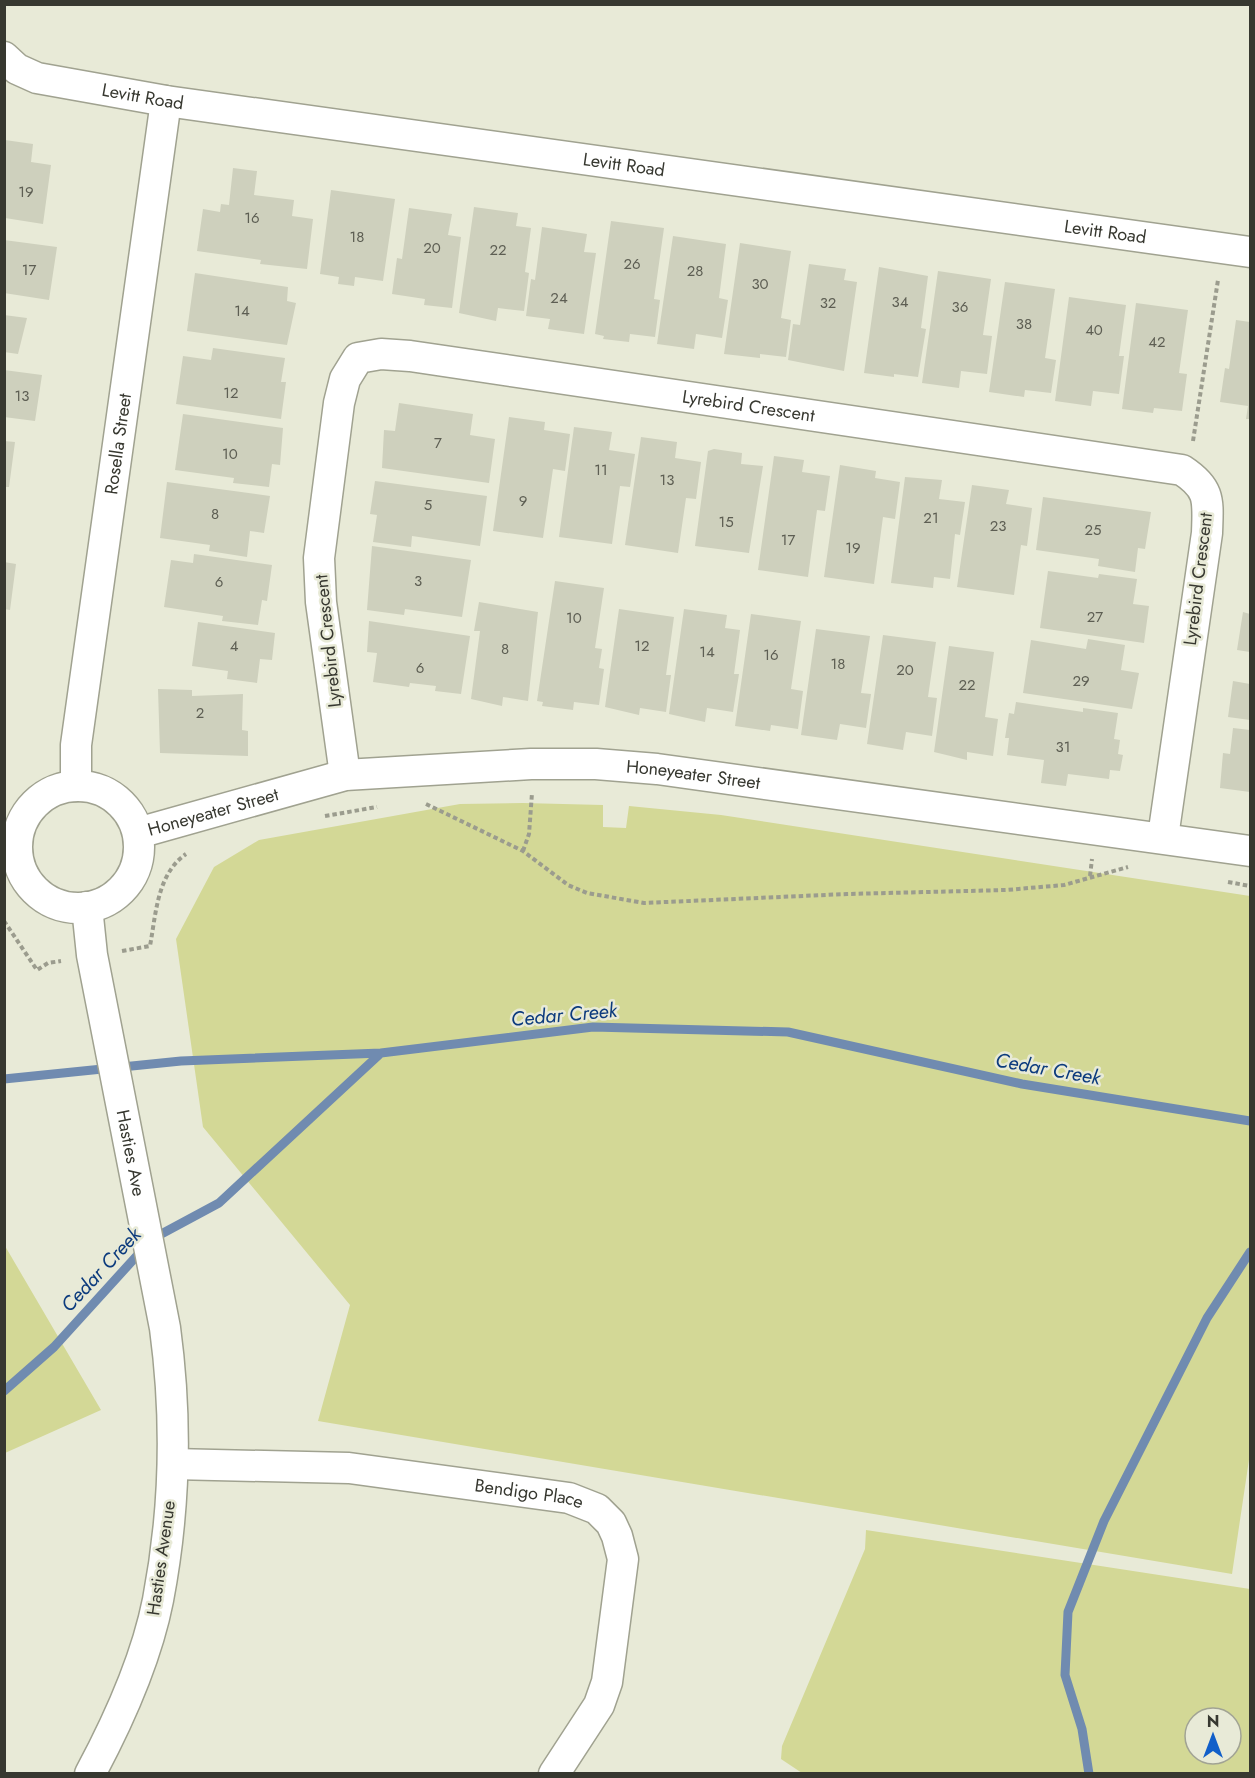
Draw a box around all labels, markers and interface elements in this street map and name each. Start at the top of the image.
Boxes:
street label: Levitt Road [100,77,185,116]
street label: Levitt Road [581,146,667,183]
house number: 19 [18,181,34,203]
house number: 16 [244,207,260,229]
street label: Levitt Road [1063,213,1148,250]
house number: 18 [350,226,364,248]
house number: 20 [423,237,441,259]
house number: 22 [489,239,507,261]
house number: 26 [623,253,641,275]
house number: 17 [22,259,36,281]
house number: 28 [687,260,703,282]
house number: 30 [751,273,769,295]
house number: 24 [550,287,568,309]
house number: 34 [892,291,909,313]
house number: 32 [820,292,836,314]
house number: 36 [952,296,968,318]
house number: 14 [234,300,250,322]
house number: 38 [1016,313,1032,335]
house number: 40 [1085,319,1103,341]
house number: 42 [1148,331,1166,353]
house number: 12 [223,382,239,404]
street label: Lyrebird Crescent [681,383,817,429]
house number: 13 [15,385,29,407]
street label: Rosella Street [98,391,138,496]
house number: 7 [434,432,442,454]
house number: 10 [222,443,238,465]
house number: 11 [594,459,608,481]
house number: 13 [660,469,674,491]
house number: 9 [519,490,527,512]
house number: 5 [424,494,432,516]
house number: 8 [211,503,219,525]
house number: 21 [923,507,939,529]
house number: 15 [718,511,734,533]
street label: Lyrebird Crescent [1177,511,1219,647]
house number: 23 [990,515,1006,537]
house number: 25 [1085,519,1102,541]
house number: 17 [781,529,795,551]
house number: 19 [845,537,861,559]
house number: 3 [414,570,422,592]
house number: 6 [215,571,223,593]
street label: Lyrebird Crescent [308,573,348,709]
house number: 27 [1087,606,1103,628]
house number: 10 [566,607,582,629]
house number: 4 [230,635,239,657]
house number: 12 [634,635,650,657]
house number: 8 [501,638,509,660]
house number: 14 [699,641,715,663]
house number: 16 [763,644,779,666]
house number: 18 [831,653,845,675]
house number: 6 [416,657,424,679]
house number: 20 [896,659,914,681]
house number: 29 [1072,670,1090,692]
house number: 22 [958,674,976,696]
house number: 2 [196,702,204,724]
house number: 31 [1056,736,1070,758]
street label: Honeyeater Street [625,754,762,796]
street label: Honeyeater Street [145,781,282,843]
water label: Cedar Creek [510,996,620,1034]
water label: Cedar Creek [993,1045,1104,1093]
street label: Hasties Ave [110,1107,152,1199]
water label: Cedar Creek [54,1220,149,1319]
street label: Bendigo Place [473,1472,588,1516]
street label: Hasties Avenue [140,1499,182,1617]
north arrow [1183,1706,1243,1766]
text: N [1207,1710,1219,1733]

